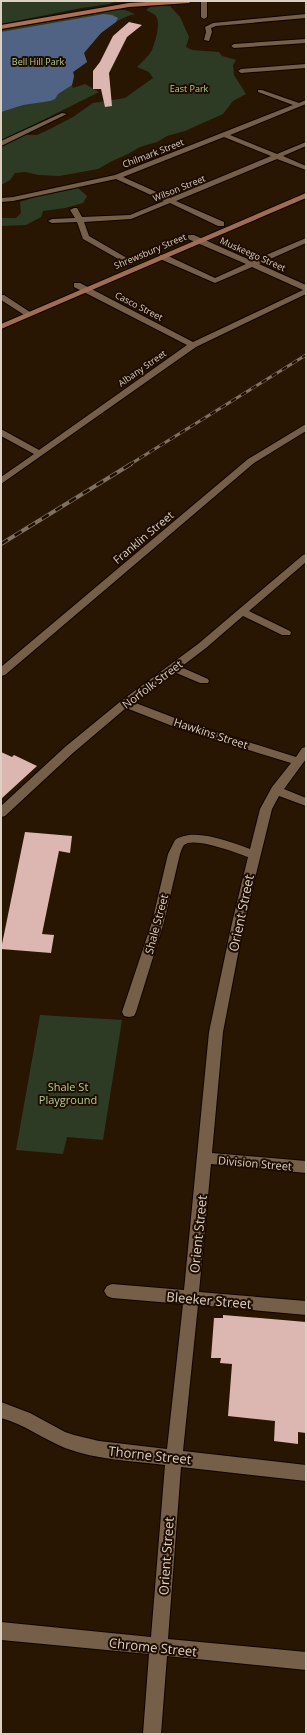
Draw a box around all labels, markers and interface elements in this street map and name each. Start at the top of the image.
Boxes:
park label: Bell Hill Park [12,55,64,68]
park label: East Park [170,82,209,95]
street label: Chilmark Street [120,135,186,171]
street label: Wilson Street [151,172,207,204]
street label: Shrewsbury Street [112,230,188,272]
street label: Muskeego Street [218,234,288,274]
street label: Casco Street [113,288,165,324]
street label: Albany Street [115,347,169,389]
street label: Franklin Street [110,507,176,567]
street label: Norfolk Street [119,656,185,712]
street label: Hawkins Street [172,714,250,752]
street label: Orient Street [224,872,258,953]
street label: Shale Street [141,892,171,956]
park label: Shale St Playground [39,1079,97,1107]
street label: Division Street [217,1152,293,1174]
street label: Orient Street [185,1194,211,1274]
street label: Bleeker Street [166,1287,253,1313]
street label: Thorne Street [108,1442,193,1468]
street label: Orient Street [154,1516,178,1596]
street label: Chrome Street [108,1633,198,1661]

